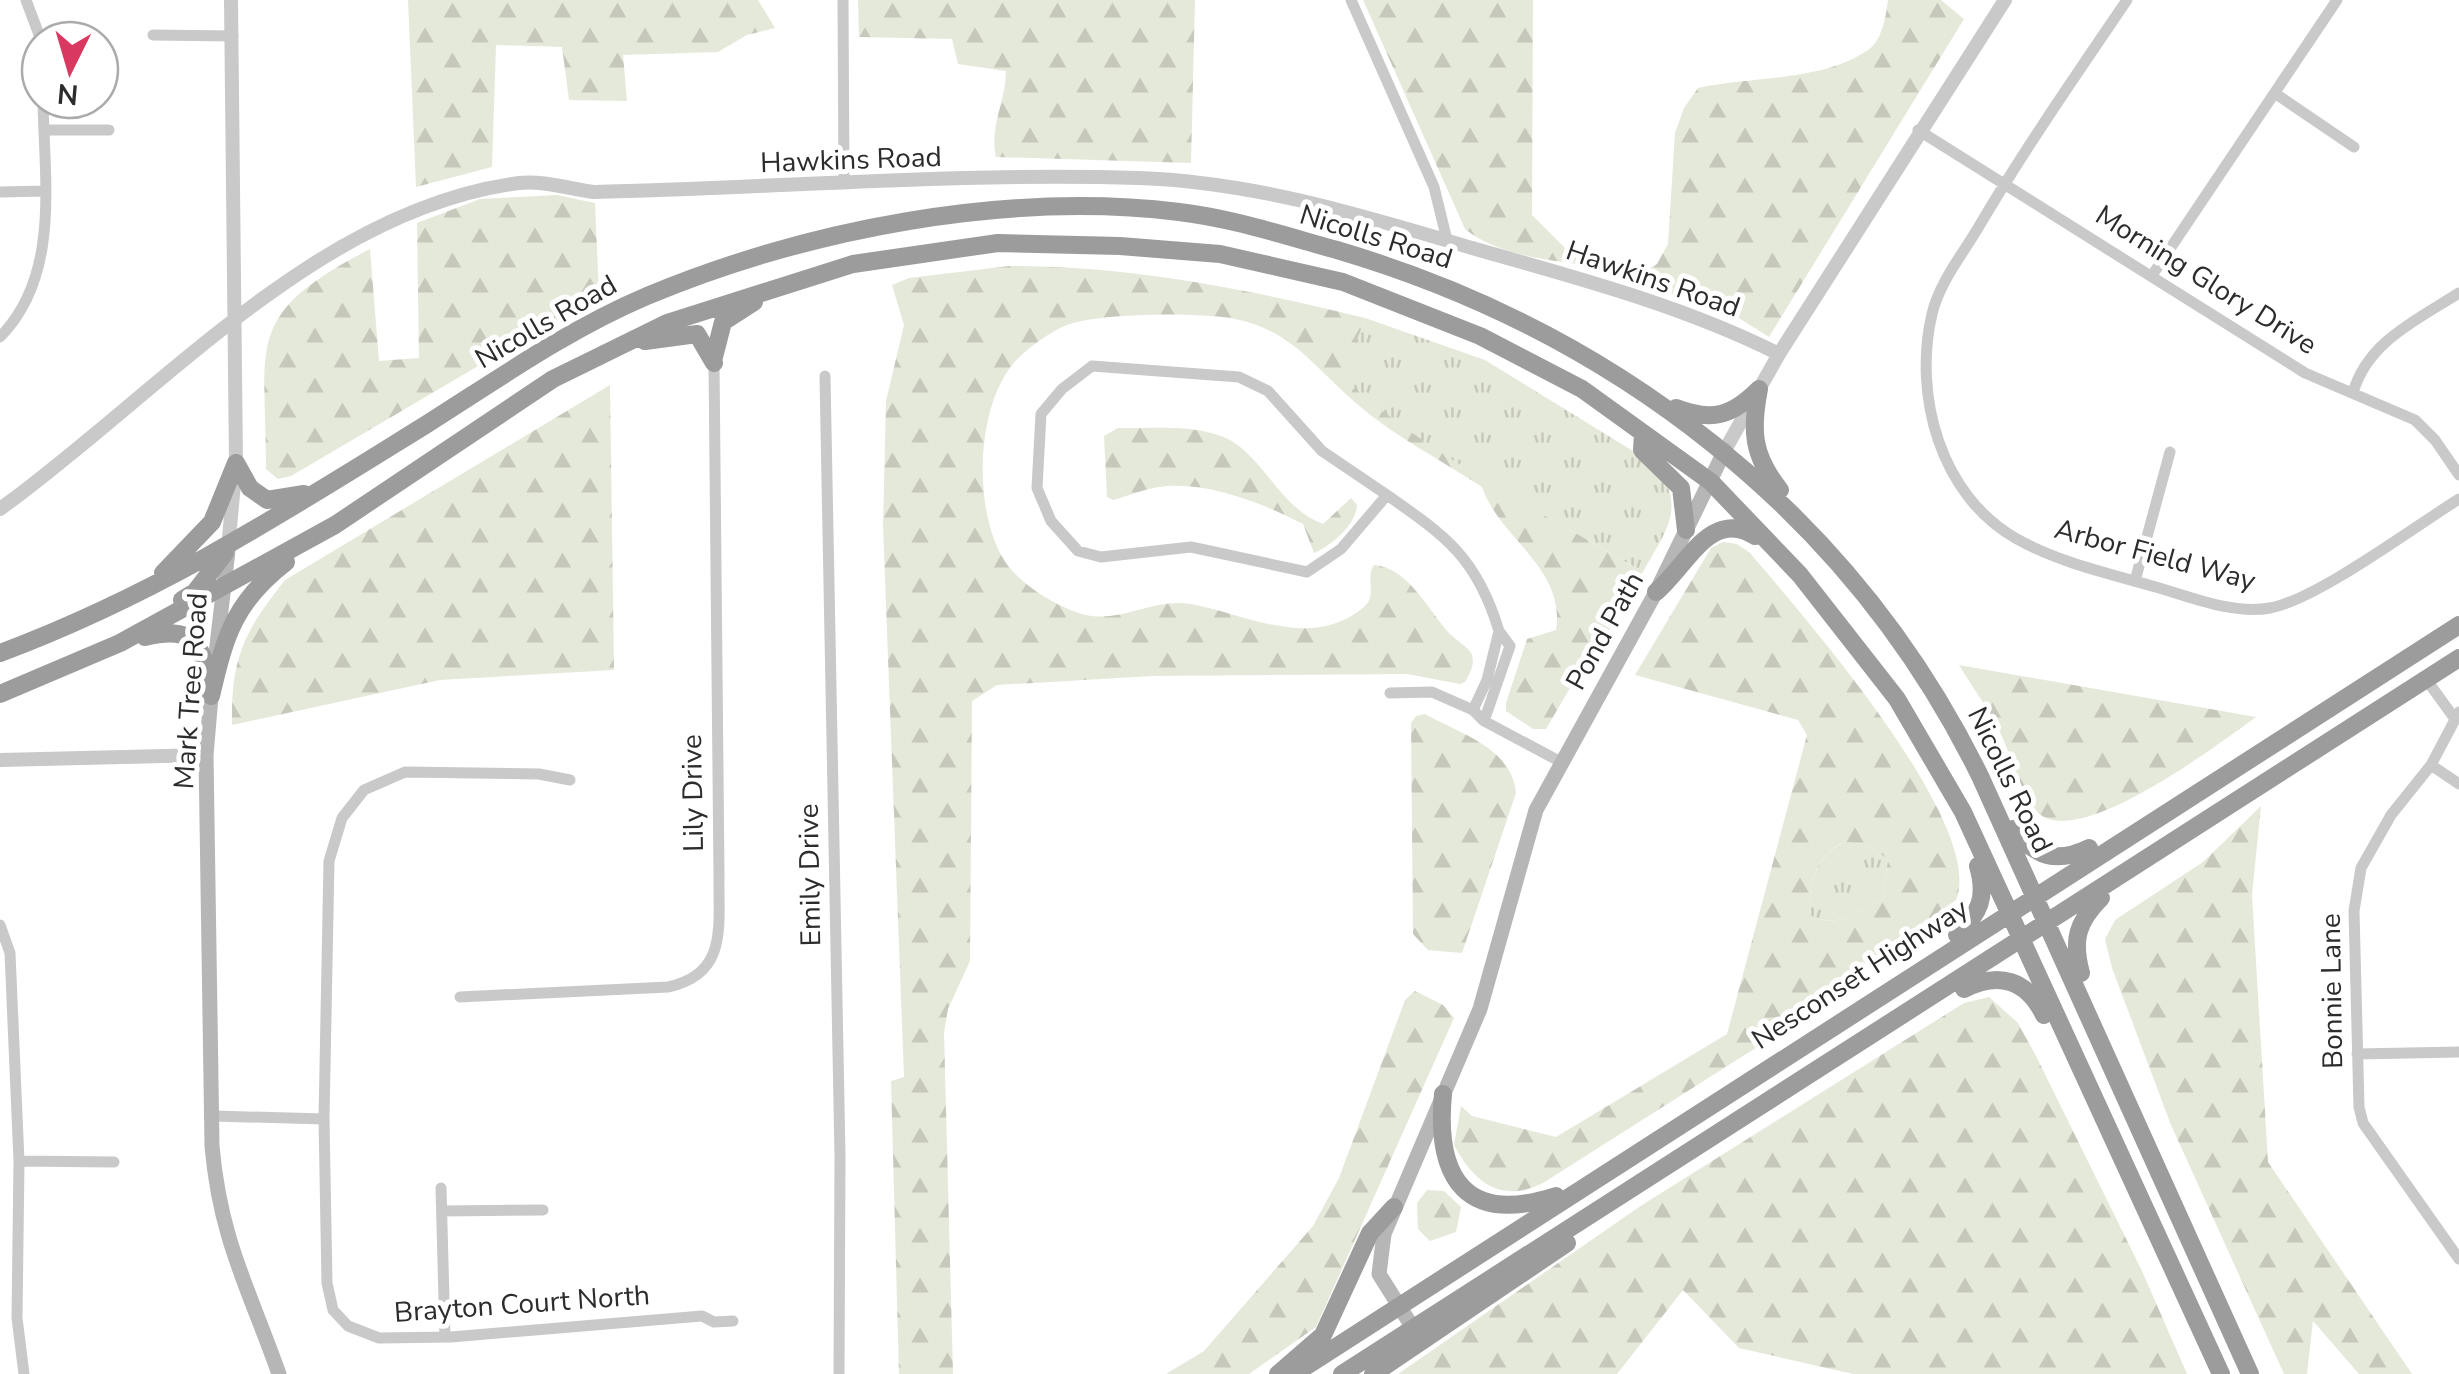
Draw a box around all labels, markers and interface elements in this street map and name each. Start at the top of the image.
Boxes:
north arrow [20,20,120,120]
text: N [56,74,80,114]
street label: Hawkins Road [760,138,942,182]
street label: Nicolls Road [1295,196,1457,278]
street label: Morning Glory Drive [2088,196,2324,364]
street label: Hawkins Road [1561,231,1745,327]
street label: Nicolls Road [468,266,624,378]
street label: Arbor Field Way [2050,510,2260,600]
street label: Pond Path [1557,565,1653,697]
street label: Mark Tree Road [165,592,217,790]
street label: Nicolls Road [1958,701,2062,859]
street label: Lily Drive [673,734,713,852]
street label: Emily Drive [790,803,830,947]
street label: Nesconset Highway [1744,889,1976,1058]
street label: Bonnie Lane [2312,913,2352,1069]
street label: Brayton Court North [393,1276,651,1332]

